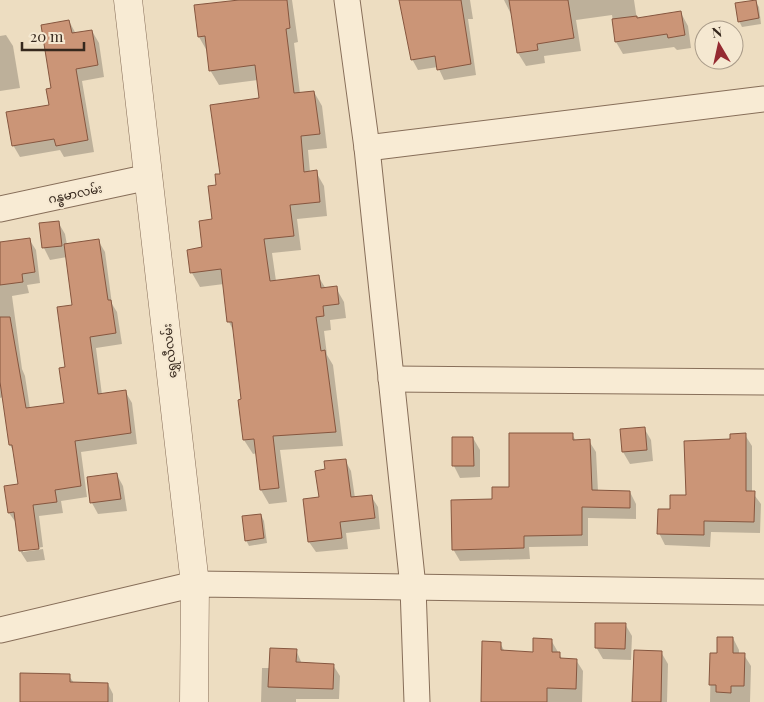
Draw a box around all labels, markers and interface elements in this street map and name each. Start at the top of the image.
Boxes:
scale bar [22,20,85,52]
north arrow [694,20,744,70]
text: N [710,21,723,42]
text: 20 m [30,26,64,46]
street label: ဂန္ဓမာလမ်း [46,179,104,210]
street label: ရွှေလီလမ်း [158,323,183,379]

